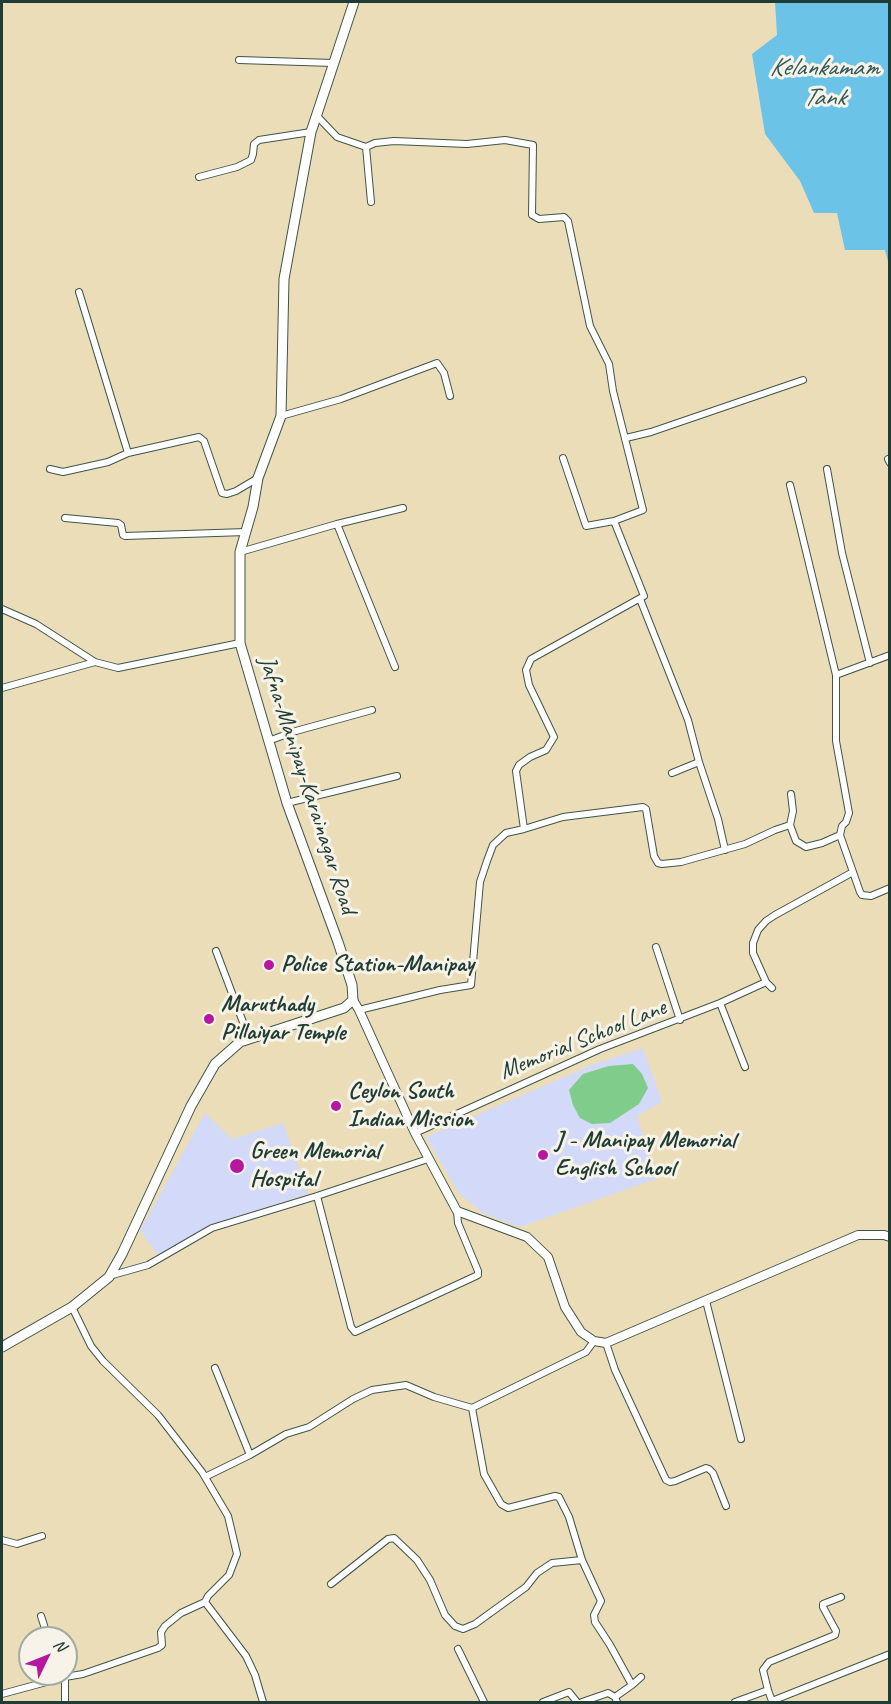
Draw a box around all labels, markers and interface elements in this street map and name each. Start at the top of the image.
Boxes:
water label: Kelankamam Tank [769,52,879,113]
street label: Jafna-Manipay-Karainagar Road [252,653,362,917]
place label: Police Station-Manipay [281,951,474,979]
marker: Police Station-Manipay [262,958,276,972]
place label: Maruthady Pillaiyar Temple [221,991,345,1047]
street label: Memorial School Lane [495,993,671,1087]
marker: Maruthady Pillaiyar Temple [202,1012,216,1026]
place label: Ceylon South Indian Mission [348,1078,473,1134]
marker: Ceylon South Indian Mission [329,1099,343,1113]
place label: J - Manipay Memorial English School [555,1127,735,1183]
place label: Green Memorial Hospital [250,1138,380,1194]
marker: J - Manipay Memorial English School [536,1148,550,1162]
marker: Green Memorial Hospital [228,1157,246,1175]
north arrow [18,1626,78,1686]
text: N [49,1635,70,1656]

